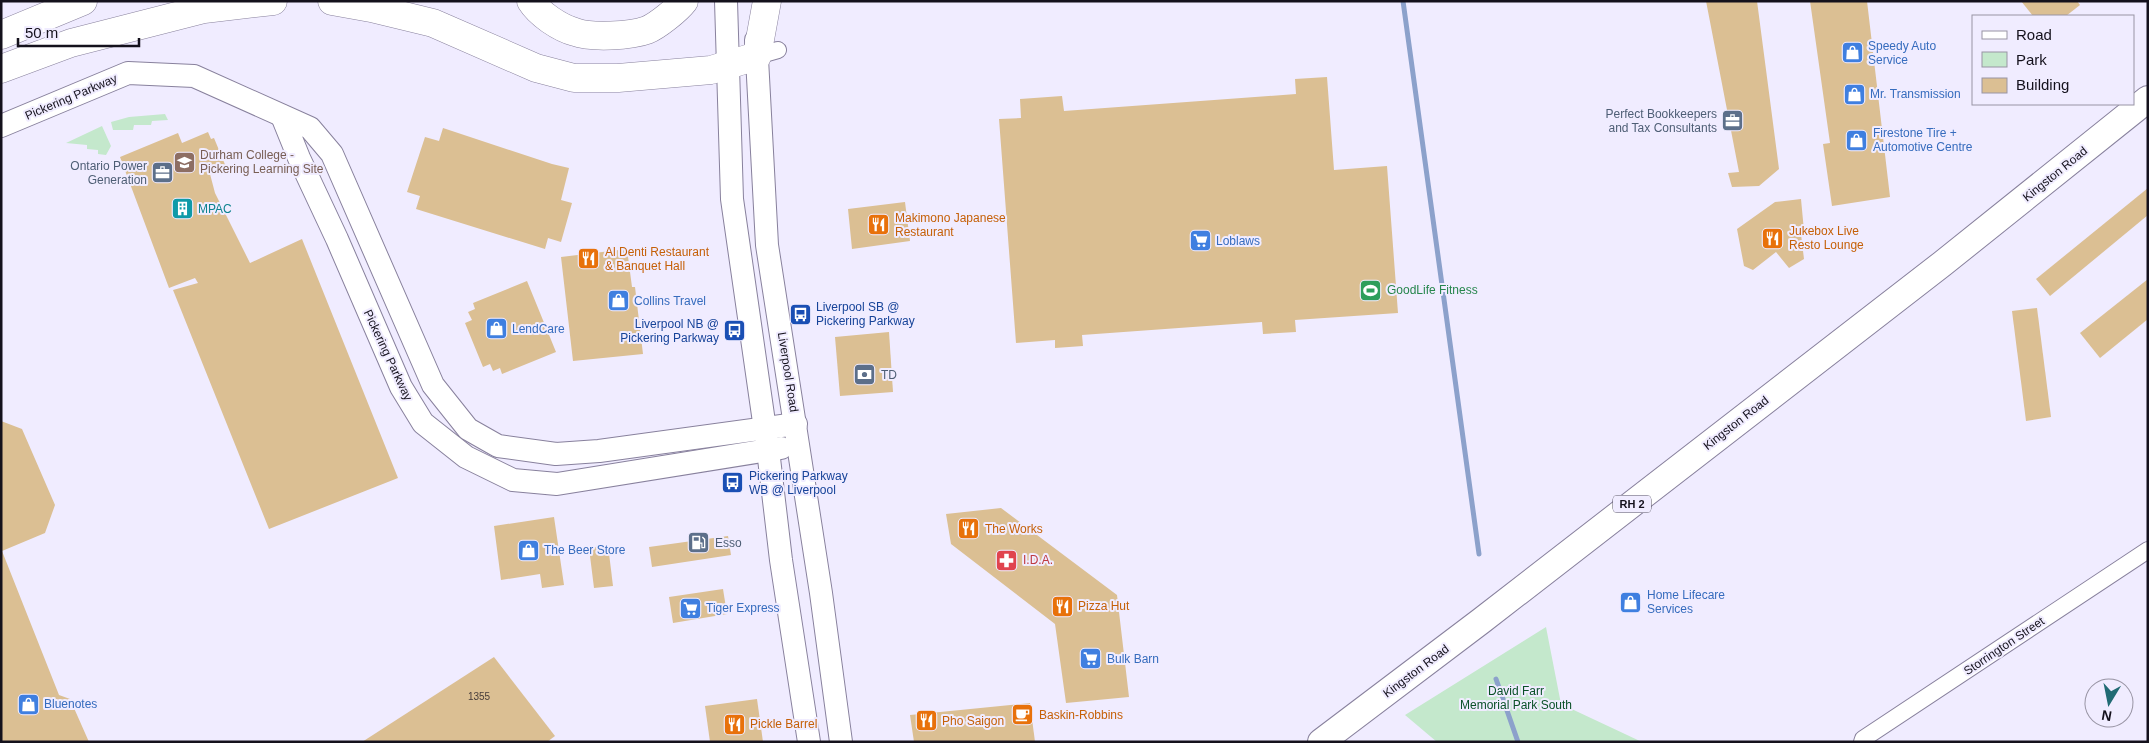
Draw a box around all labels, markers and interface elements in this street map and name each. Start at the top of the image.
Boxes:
scale bar [18,15,139,47]
legend [1972,15,2134,105]
text: 50 m [25,24,58,41]
text: Road [2016,26,2052,43]
place label: Speedy Auto Service [1868,39,1936,67]
shop icon: Speedy Auto Service [1840,41,1864,65]
text: Park [2016,51,2047,68]
street label: Pickering Parkway [23,71,119,123]
text: Building [2016,76,2069,93]
shop icon: Mr. Transmission [1842,82,1866,106]
place label: Mr. Transmission [1870,87,1961,101]
place label: Perfect Bookkeepers and Tax Consultants [1606,107,1717,135]
office icon: Perfect Bookkeepers and Tax Consultants [1721,109,1745,133]
place label: Firestone Tire + Automotive Centre [1873,126,1973,154]
shop icon: Firestone Tire + Automotive Centre [1845,128,1869,152]
street label: Kingston Road [2020,144,2090,204]
place label: Durham College - Pickering Learning Site [200,148,324,176]
school or university icon: Durham College - Pickering Learning Site [172,150,196,174]
place label: Ontario Power Generation [70,159,147,187]
office icon: Ontario Power Generation [151,161,175,185]
building icon: MPAC [170,197,194,221]
place label: MPAC [198,202,232,216]
place label: Makimono Japanese Restaurant [895,211,1006,239]
restaurant icon: Makimono Japanese Restaurant [867,213,891,237]
place label: Jukebox Live Resto Lounge [1789,224,1864,252]
restaurant icon: Jukebox Live Resto Lounge [1761,226,1785,250]
supermarket icon: Loblaws [1188,229,1212,253]
place label: Loblaws [1216,234,1260,248]
place label: Al Denti Restaurant & Banquet Hall [605,245,710,273]
restaurant icon: Al Denti Restaurant & Banquet Hall [577,247,601,271]
sports icon: GoodLife Fitness [1359,278,1383,302]
place label: GoodLife Fitness [1387,283,1478,297]
shop icon: Collins Travel [606,289,630,313]
place label: Collins Travel [634,294,706,308]
place label: Liverpool SB @ Pickering Parkway [816,300,915,328]
bus stop icon: Liverpool SB @ Pickering Parkway [788,302,812,326]
street label: Pickering Parkway [361,307,415,403]
shop icon: LendCare [484,317,508,341]
place label: Liverpool NB @ Pickering Parkway [620,317,719,345]
bus stop icon: Liverpool NB @ Pickering Parkway [723,319,747,343]
place label: LendCare [512,322,565,336]
street label: Liverpool Road [775,331,801,413]
bank icon: TD [853,363,877,387]
place label: TD [881,368,897,382]
street label: Kingston Road [1701,393,1771,453]
place label: Pickering Parkway WB @ Liverpool [749,469,848,497]
bus stop icon: Pickering Parkway WB @ Liverpool [721,471,745,495]
road number: RH 2 [1613,496,1651,512]
restaurant icon: The Works [957,517,981,541]
place label: The Works [985,522,1043,536]
fuel station icon: Esso [687,531,711,555]
place label: Esso [715,536,742,550]
shop icon: The Beer Store [516,538,540,562]
place label: The Beer Store [544,543,626,557]
pharmacy icon: I.D.A. [995,548,1019,572]
place label: I.D.A. [1023,553,1053,567]
place label: Home Lifecare Services [1647,588,1725,616]
shop icon: Home Lifecare Services [1619,590,1643,614]
restaurant icon: Pizza Hut [1050,594,1074,618]
supermarket icon: Tiger Express [678,596,702,620]
place label: Pizza Hut [1078,599,1130,613]
place label: Tiger Express [706,601,780,615]
street label: Storrington Street [1961,614,2047,678]
street label: Kingston Road [1380,642,1452,700]
supermarket icon: Bulk Barn [1079,647,1103,671]
place label: Bulk Barn [1107,652,1159,666]
north arrow [2084,678,2134,728]
park label: David Farr Memorial Park South [1460,684,1572,712]
house number: 1355 [468,691,491,702]
shop icon: Bluenotes [16,692,40,716]
place label: Bluenotes [44,697,97,711]
cafe icon: Baskin-Robbins [1011,703,1035,727]
text: N [2100,707,2113,725]
place label: Baskin-Robbins [1039,708,1123,722]
restaurant icon: Pho Saigon [914,709,938,733]
restaurant icon: Pickle Barrel [722,712,746,736]
place label: Pho Saigon [942,714,1004,728]
place label: Pickle Barrel [750,717,817,731]

